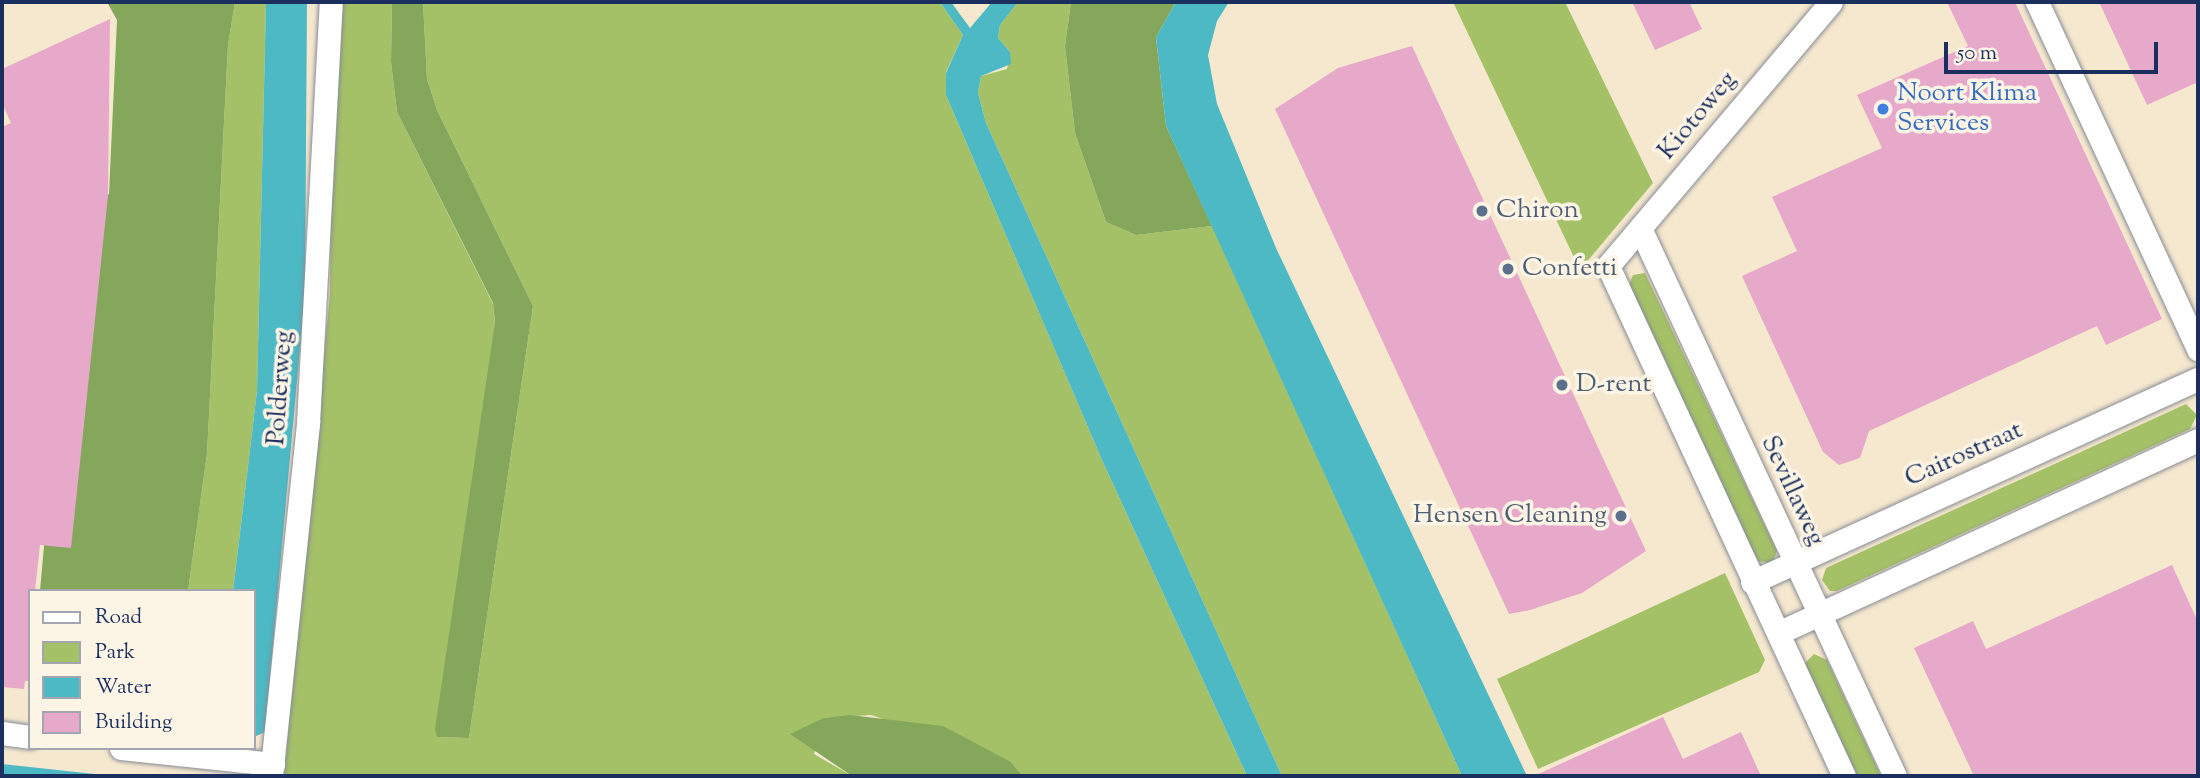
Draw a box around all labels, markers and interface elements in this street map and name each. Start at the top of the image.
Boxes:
scale bar [1948,28,2162,72]
text: 50 m [1957,39,1997,69]
street label: Kiotoweg [1652,65,1744,167]
place label: Noort Klima Services [1897,78,2037,140]
marker: Noort Klima Services [1875,101,1891,117]
place label: Chiron [1496,195,1579,227]
marker: Chiron [1474,203,1490,219]
place label: Confetti [1522,253,1617,285]
marker: Confetti [1500,261,1516,277]
street label: Polderweg [261,330,301,446]
place label: D-rent [1576,369,1651,401]
marker: D-rent [1554,377,1570,393]
street label: Cairostraat [1900,415,2028,495]
street label: Sevillaweg [1753,431,1831,551]
place label: Hensen Cleaning [1413,500,1607,532]
marker: Hensen Cleaning [1613,508,1629,524]
legend [28,589,256,750]
text: Road [95,603,142,633]
text: Park [95,638,135,668]
text: Water [95,673,151,703]
text: Building [95,708,172,738]

